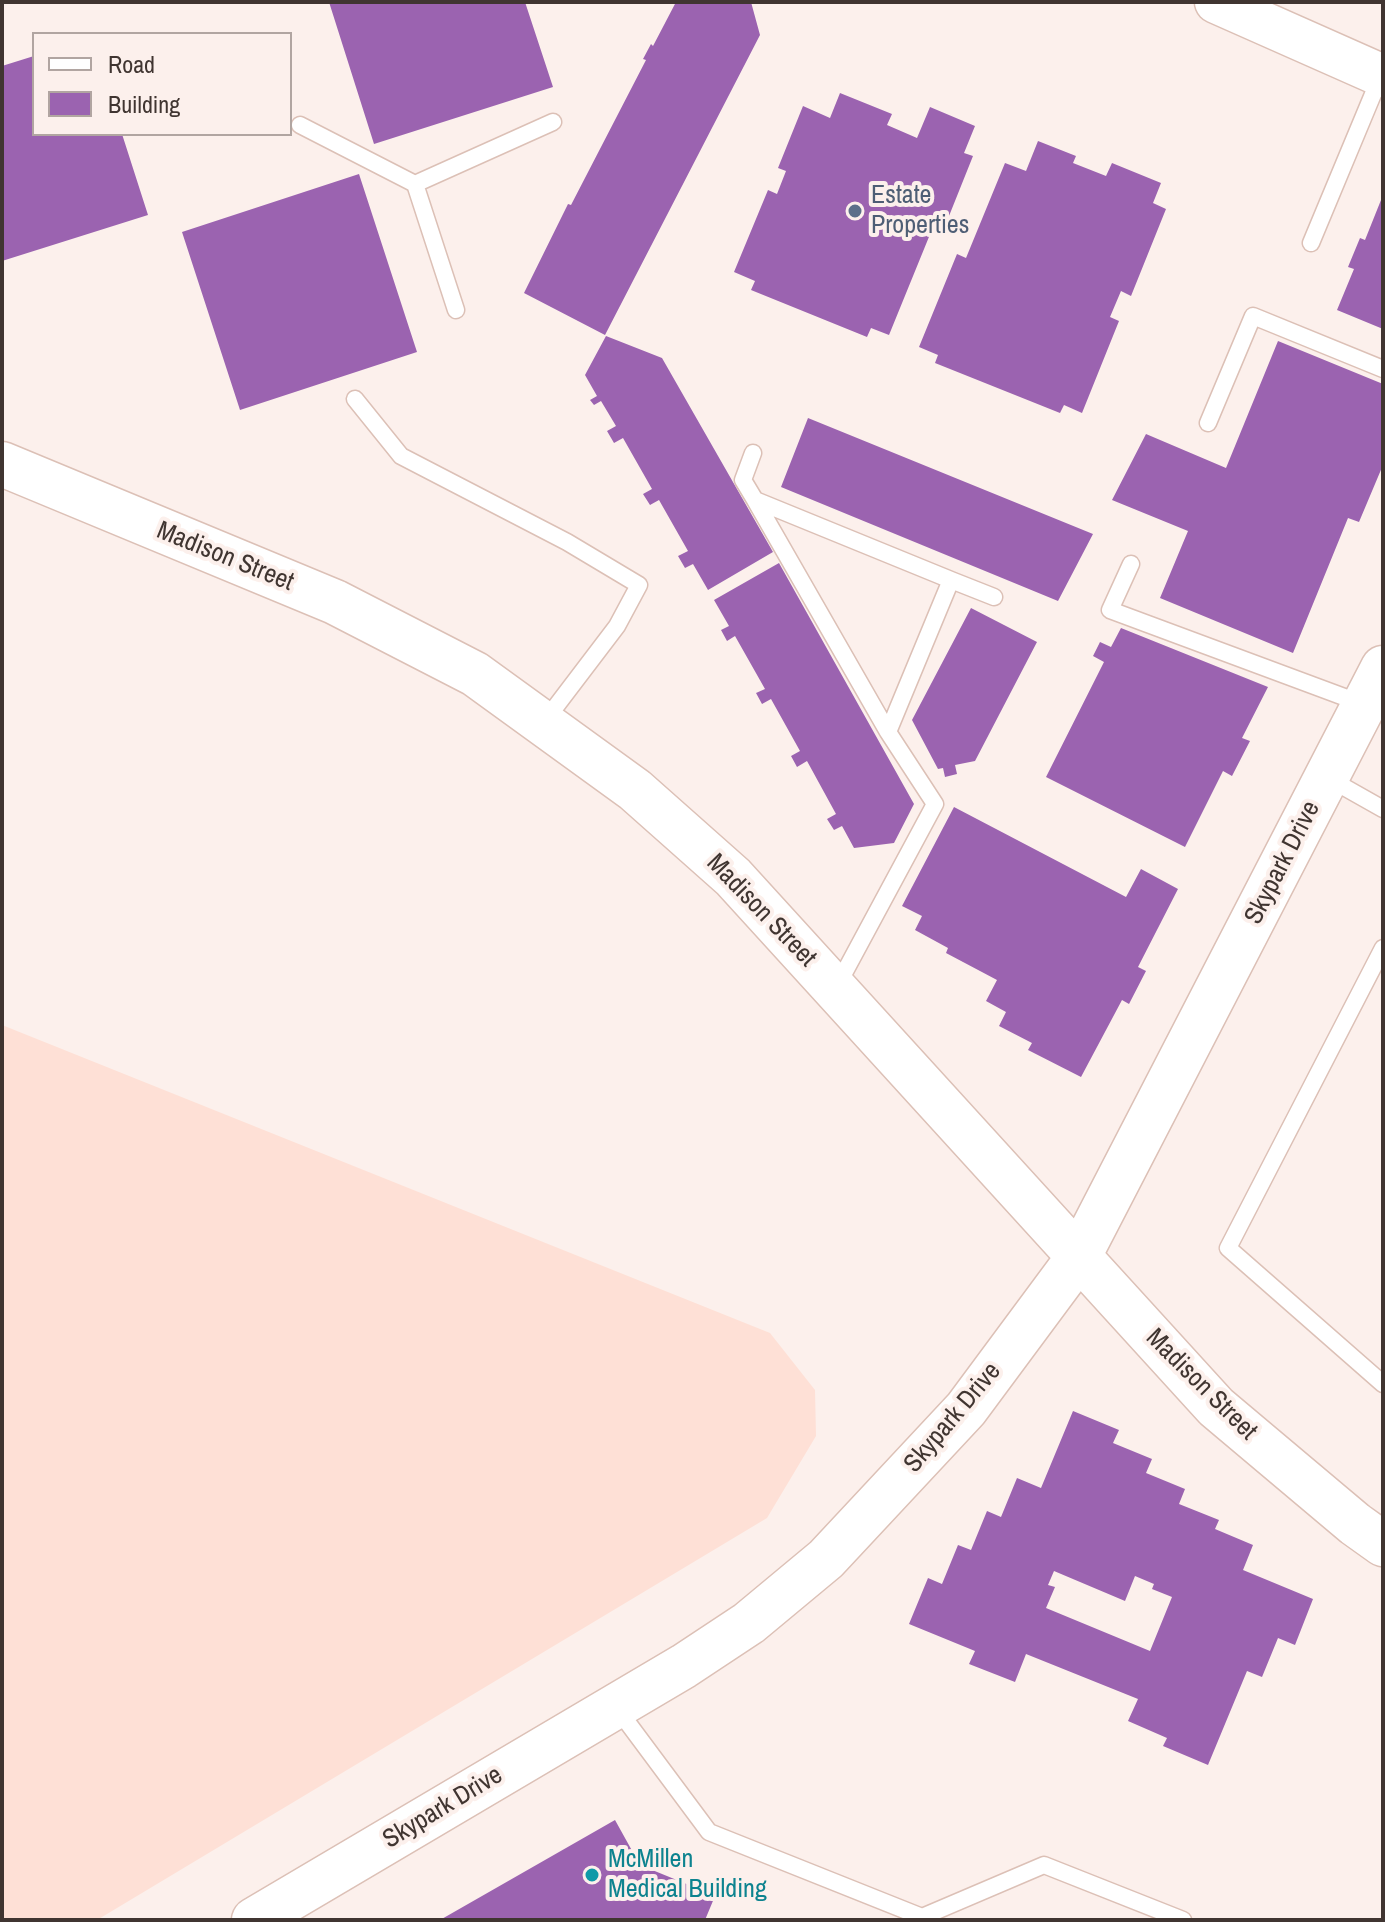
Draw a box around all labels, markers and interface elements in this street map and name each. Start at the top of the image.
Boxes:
legend [32,32,292,136]
text: Road [108,48,155,80]
text: Building [108,88,180,120]
place label: Estate Properties [871,180,969,242]
marker: Estate Properties [846,202,864,220]
street label: Madison Street [152,515,298,599]
street label: Skypark Drive [1239,796,1327,930]
street label: Madison Street [700,848,822,974]
street label: Madison Street [1139,1323,1263,1447]
street label: Skypark Drive [898,1357,1008,1479]
street label: Skypark Drive [378,1760,508,1856]
place label: McMillen Medical Building [608,1844,767,1906]
marker: McMillen Medical Building [583,1866,601,1884]

